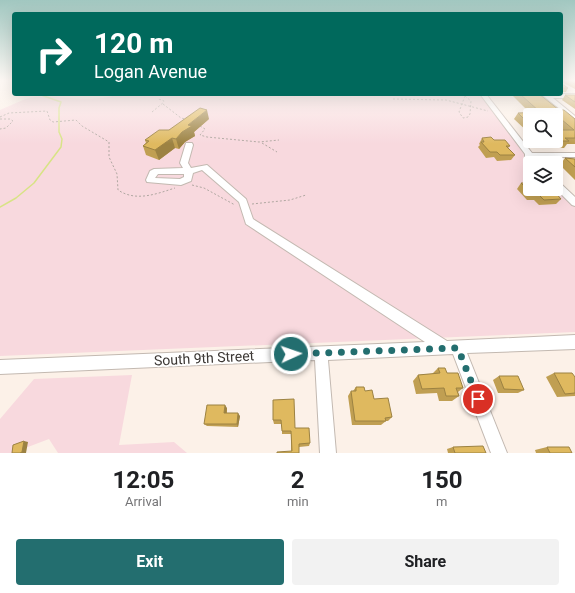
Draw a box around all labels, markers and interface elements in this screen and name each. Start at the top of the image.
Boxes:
text: 120 m [94,27,173,60]
icon: right [28,28,80,80]
text: Logan Avenue [94,61,207,82]
map controls [523,108,563,196]
button: search [523,108,563,148]
button: layers [523,156,563,196]
position arrow [270,333,312,375]
street label: South 9th Street [153,347,255,369]
pin [461,382,495,416]
icon: arrive [467,388,489,410]
text: 12:05 [113,466,174,494]
text: 2 [291,466,305,494]
text: 150 [421,466,462,494]
text: Arrival [125,494,162,509]
text: min [287,494,309,509]
text: m [436,494,448,509]
button: Exit [16,539,284,585]
button: Share [292,539,559,585]

